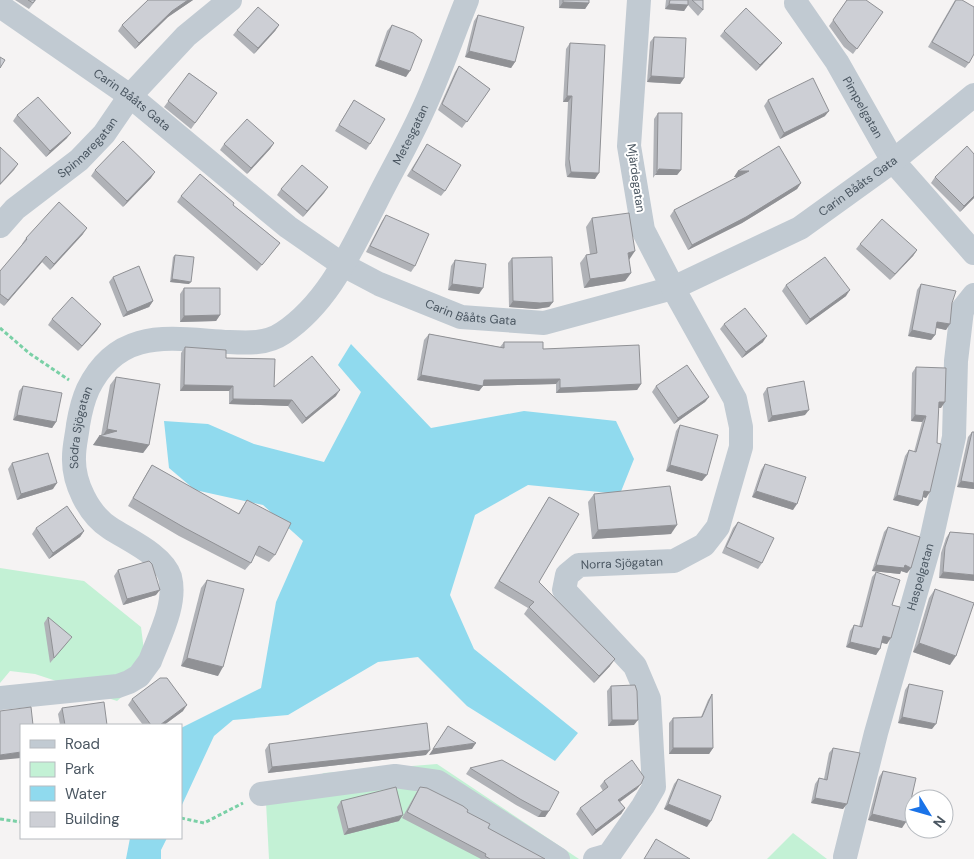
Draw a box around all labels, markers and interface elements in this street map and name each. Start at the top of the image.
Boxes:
street label: Carin Bååts Gata [90,65,174,134]
street label: Pimpelgatan [839,74,887,141]
street label: Metesgatan [389,102,432,168]
street label: Spinnaregatan [54,114,121,182]
street label: Mjärdegatan [623,143,649,213]
street label: Carin Bååts Gata [815,153,901,220]
street label: Carin Bååts Gata [423,295,517,329]
street label: Södra Sjögatan [66,384,96,469]
street label: Haspelgatan [903,542,938,612]
street label: Norra Sjögatan [581,553,663,573]
legend [20,724,182,839]
text: Road [65,734,100,754]
text: Park [65,759,95,779]
text: Water [65,784,107,804]
north arrow [904,789,954,839]
text: Building [65,809,120,829]
text: N [929,812,950,831]

